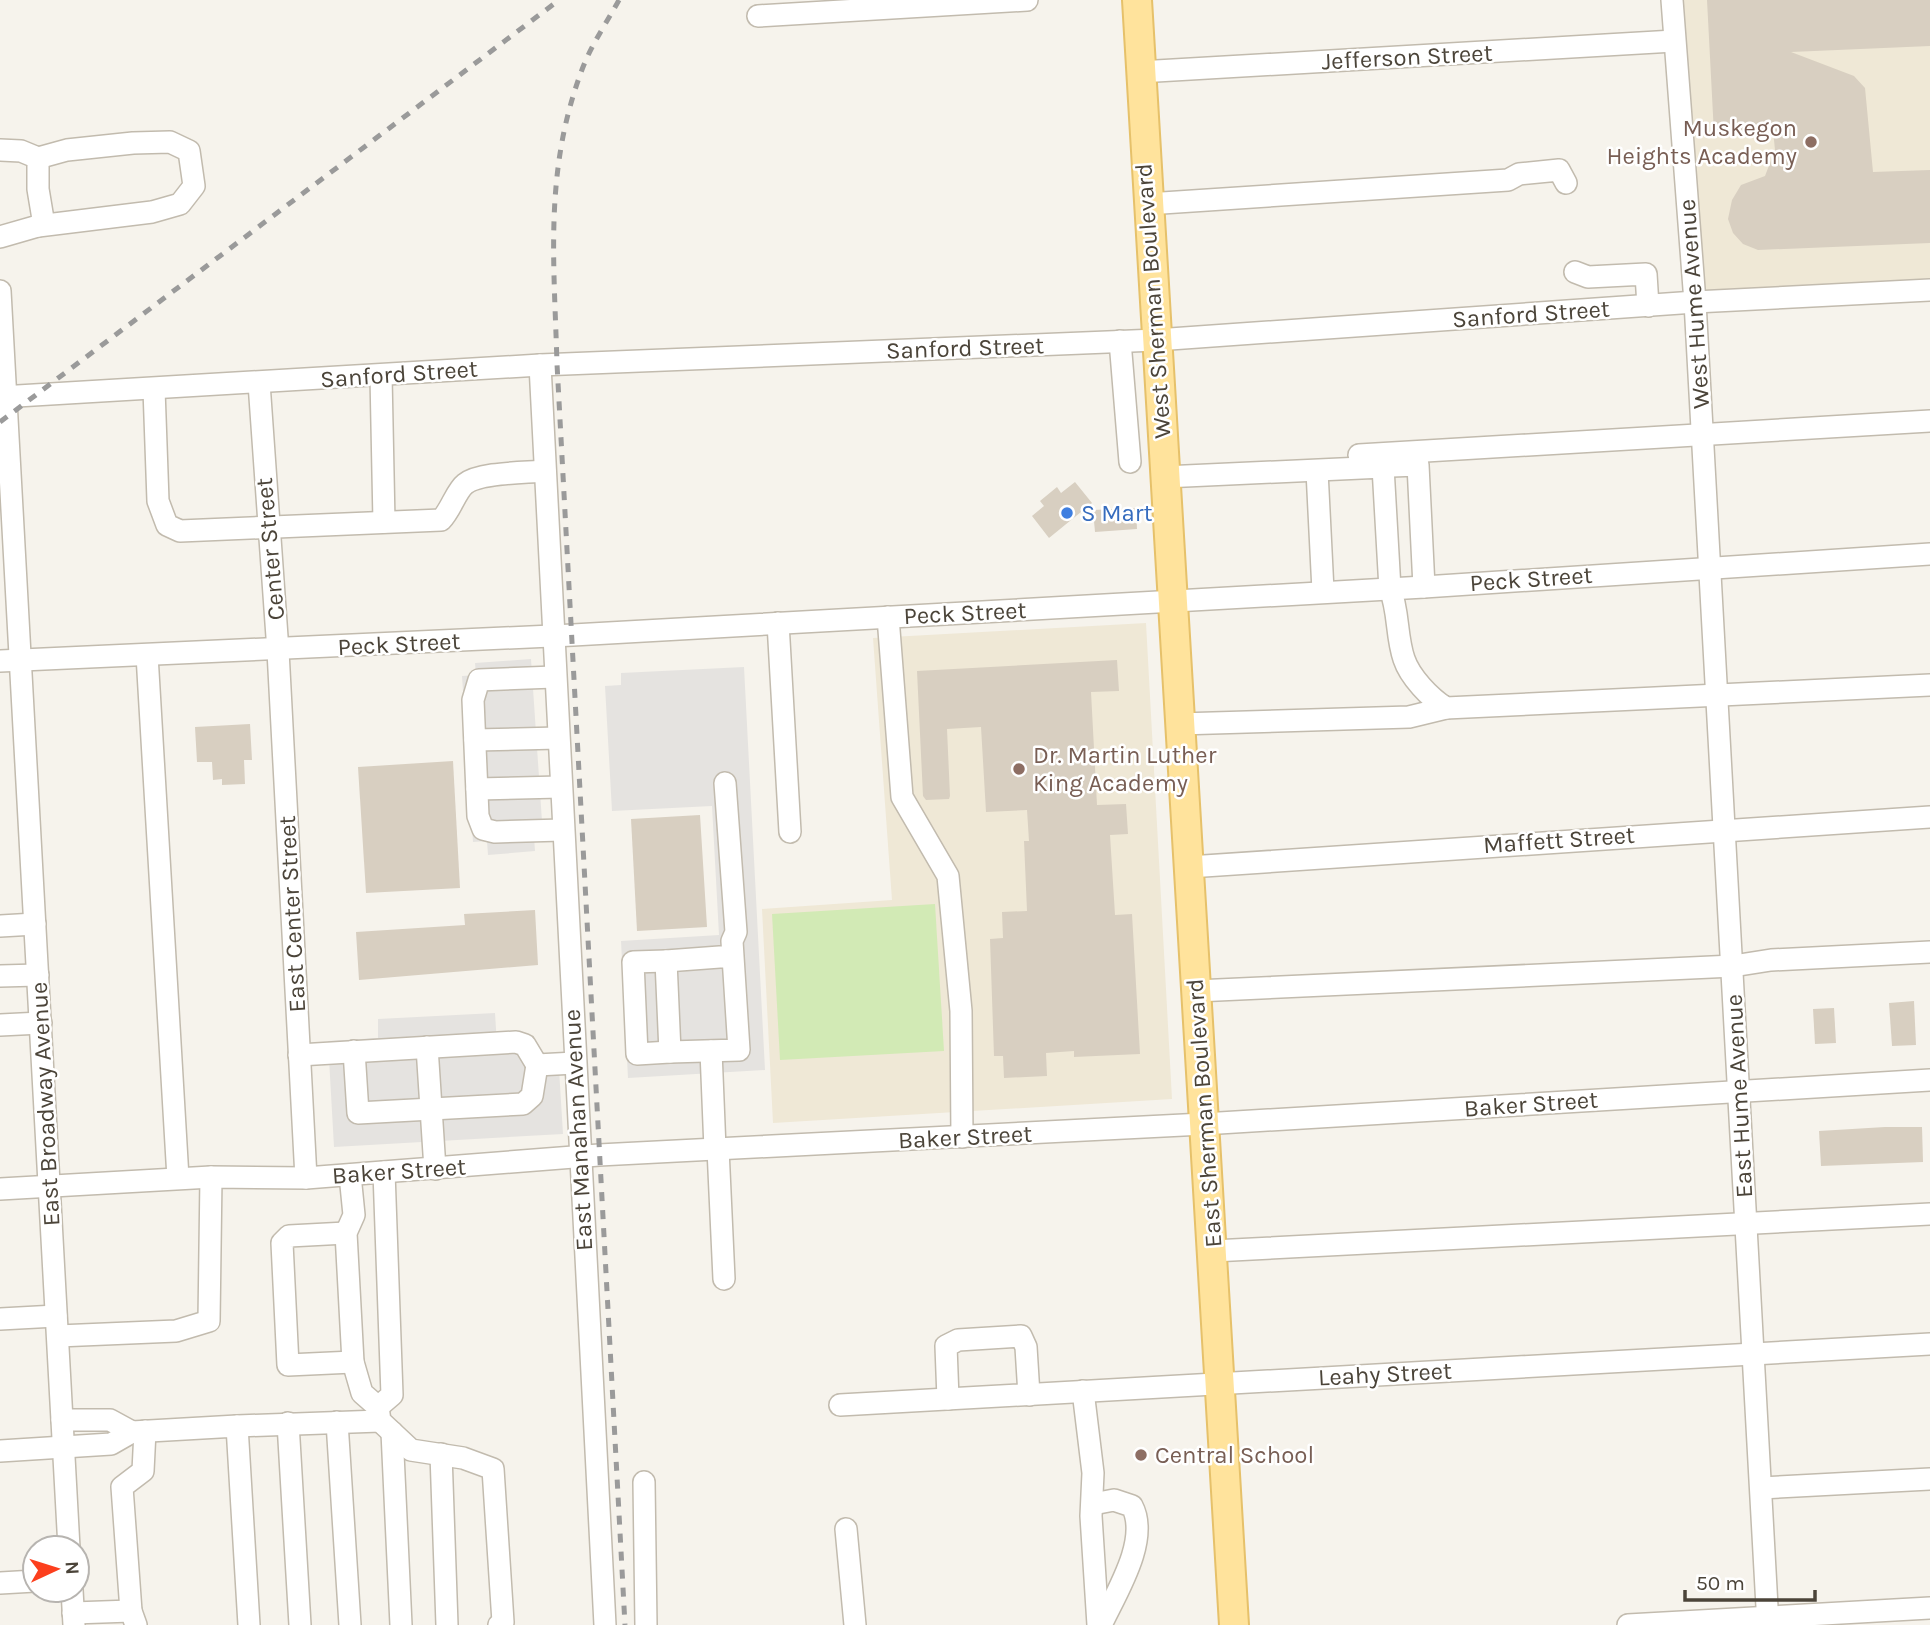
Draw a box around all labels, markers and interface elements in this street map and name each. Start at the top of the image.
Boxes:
street label: Jefferson Street [1321,39,1493,75]
place label: Muskegon Heights Academy [1607,114,1797,170]
marker: Muskegon Heights Academy [1803,134,1819,150]
street label: West Sherman Boulevard [1129,162,1177,440]
street label: West Hume Avenue [1673,198,1715,410]
street label: Sanford Street [1451,295,1611,333]
street label: Sanford Street [886,331,1044,365]
street label: Sanford Street [319,355,479,393]
street label: Center Street [250,476,290,622]
place label: S Mart [1081,499,1152,527]
marker: S Mart [1059,505,1075,521]
street label: Peck Street [1469,561,1593,597]
street label: Peck Street [903,596,1027,630]
street label: Peck Street [337,627,461,661]
place label: Dr. Martin Luther King Academy [1033,741,1217,797]
marker: Dr. Martin Luther King Academy [1011,761,1027,777]
street label: East Center Street [273,815,311,1013]
street label: Maffett Street [1482,821,1636,859]
street label: East Sherman Boulevard [1181,978,1227,1248]
street label: East Broadway Avenue [25,981,65,1227]
street label: East Hume Avenue [1720,993,1758,1199]
street label: East Manahan Avenue [558,1008,598,1252]
street label: Baker Street [1463,1085,1599,1123]
street label: Baker Street [897,1120,1033,1154]
street label: Baker Street [331,1152,467,1190]
street label: Leahy Street [1317,1357,1453,1391]
place label: Central School [1155,1441,1314,1469]
marker: Central School [1133,1447,1149,1463]
north arrow [21,1534,91,1604]
scale bar [1685,1558,1814,1602]
text: N [61,1560,83,1575]
text: 50 m [1696,1571,1745,1595]

